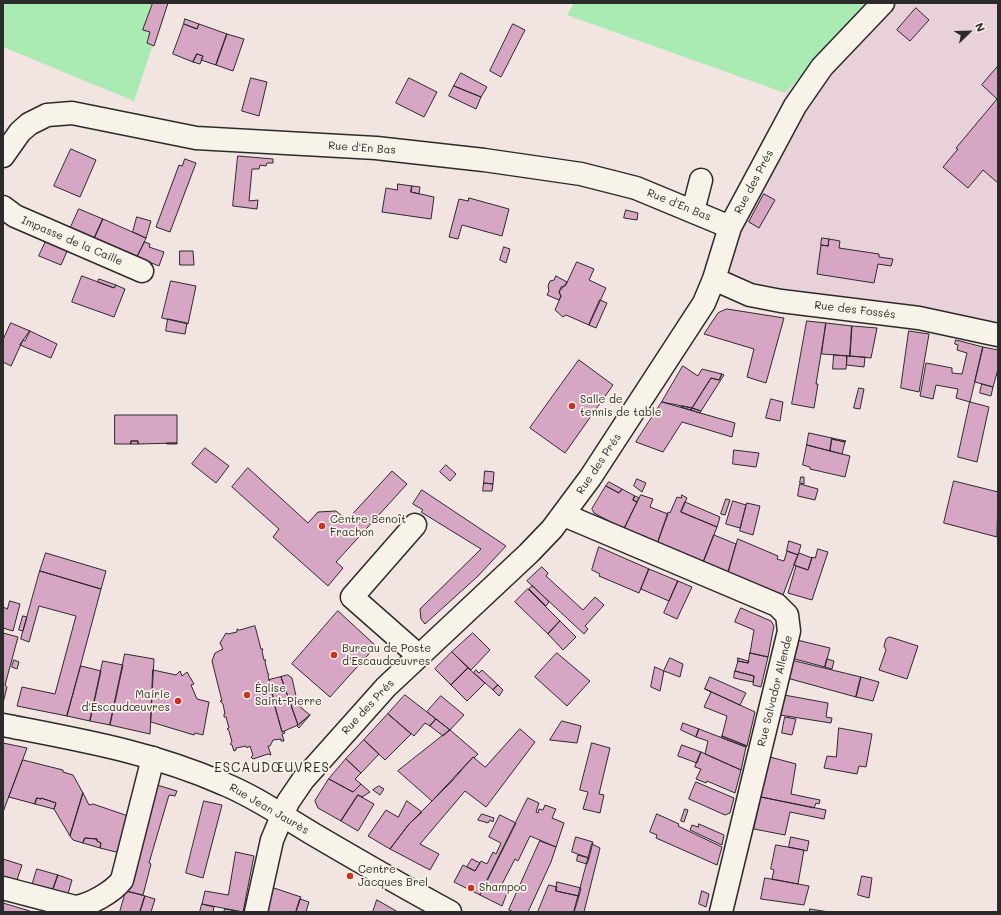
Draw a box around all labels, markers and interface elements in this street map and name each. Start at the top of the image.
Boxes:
north arrow [949,12,989,52]
text: N [972,20,989,34]
street label: Rue d'En Bas [328,139,396,157]
street label: Rue des Prés [732,148,776,216]
street label: Rue d'En Bas [645,186,713,224]
street label: Impasse de la Caille [19,214,125,268]
street label: Rue des Fossés [814,298,896,322]
place label: Salle de tennis de table [580,393,662,419]
marker: Salle de tennis de table [567,401,577,411]
street label: Rue des Prés [574,431,624,497]
place label: Centre Benoît Frachon [330,513,406,539]
marker: Centre Benoît Frachon [317,521,327,531]
street label: Rue Salvador Allende [755,634,795,748]
place label: Bureau de Poste d'Escaudœuvres [342,642,431,668]
marker: Bureau de Poste d'Escaudœuvres [329,650,339,660]
street label: Rue des Prés [339,677,397,737]
place label: Église Saint-Pierre [255,682,322,708]
place label: Mairie d'Escaudœuvres [82,688,170,714]
marker: Église Saint-Pierre [242,690,252,700]
marker: Mairie d'Escaudœuvres [173,696,183,706]
district label: ESCAUDŒUVRES [214,760,330,776]
street label: Rue Jean Jaurès [227,781,311,837]
place label: Centre Jacques Brel [358,863,428,889]
marker: Centre Jacques Brel [345,871,355,881]
place label: Shampoo [479,881,527,895]
marker: Shampoo [466,883,476,893]

